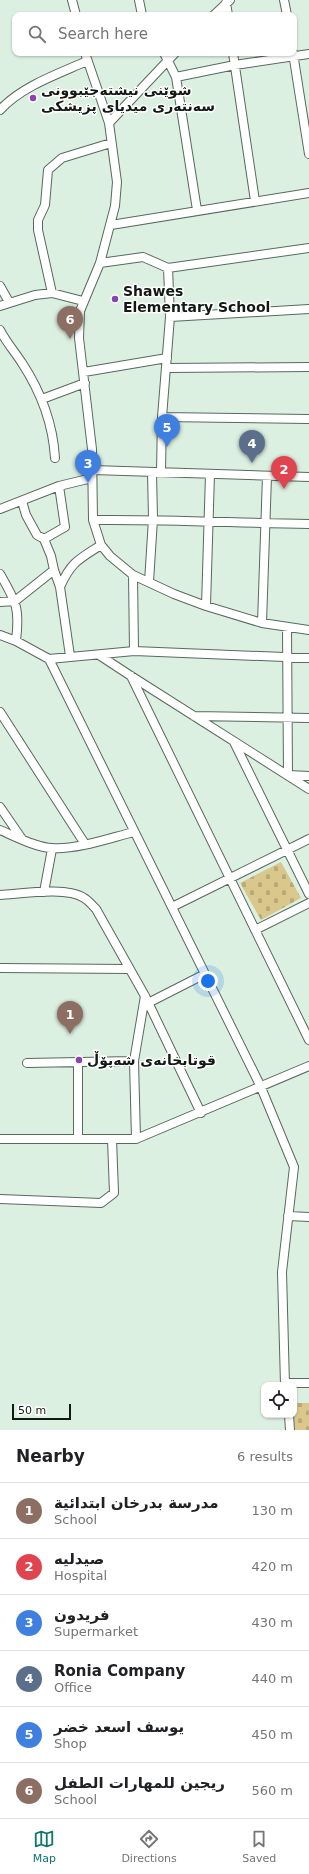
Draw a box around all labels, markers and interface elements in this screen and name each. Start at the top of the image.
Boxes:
search box [12,12,297,56]
icon: search [26,23,48,45]
text: Search here [58,25,148,43]
place label: شوێنی نیشتەجێبوونی سەنتەری میدیای پزیشکی [41,82,215,115]
marker: شوێنی نیشتەجێبوونی سەنتەری میدیای پزیشکی [28,93,38,103]
place label: Shawes Elementary School [123,283,270,315]
marker: Shawes Elementary School [110,294,120,304]
pin: 6 [57,306,83,339]
pin: 5 [154,414,180,447]
pin: 4 [239,430,265,463]
pin: 3 [75,450,101,483]
pin: 2 [271,456,297,489]
your location [198,971,218,991]
pin: 1 [57,1001,83,1034]
place label: قوتابخانەی شەپۆڵ [87,1051,216,1069]
marker: قوتابخانەی شەپۆڵ [74,1055,84,1065]
map controls [261,1382,297,1418]
button: locate [261,1382,297,1418]
scale bar [12,1402,71,1421]
text: 50 m [18,1404,46,1417]
text: Nearby [16,1446,85,1466]
text: 6 results [237,1449,293,1464]
text: مدرسة بدرخان ابتدائية [54,1494,219,1512]
text: 1 [24,1503,34,1518]
text: 130 m [251,1503,293,1518]
text: School [54,1512,97,1527]
text: صیدلیە [54,1550,104,1568]
text: 2 [24,1559,34,1574]
text: 420 m [251,1559,293,1574]
text: Hospital [54,1568,107,1583]
text: فريدون [54,1606,110,1624]
text: 3 [24,1615,34,1630]
text: 430 m [251,1615,293,1630]
text: Supermarket [54,1624,138,1639]
text: Ronia Company [54,1662,185,1680]
text: 4 [24,1671,34,1686]
text: 440 m [251,1671,293,1686]
text: Office [54,1680,92,1695]
text: يوسف اسعد خضر [54,1718,184,1736]
text: 5 [24,1727,34,1742]
text: 450 m [251,1727,293,1742]
text: Shop [54,1736,87,1751]
text: ريجين للمهارات الطفل [54,1774,225,1792]
text: 6 [24,1783,34,1798]
text: 560 m [251,1783,293,1798]
text: School [54,1792,97,1807]
tab: Map [33,1828,56,1865]
tab: Directions [121,1828,177,1865]
tab: Saved [242,1828,276,1865]

